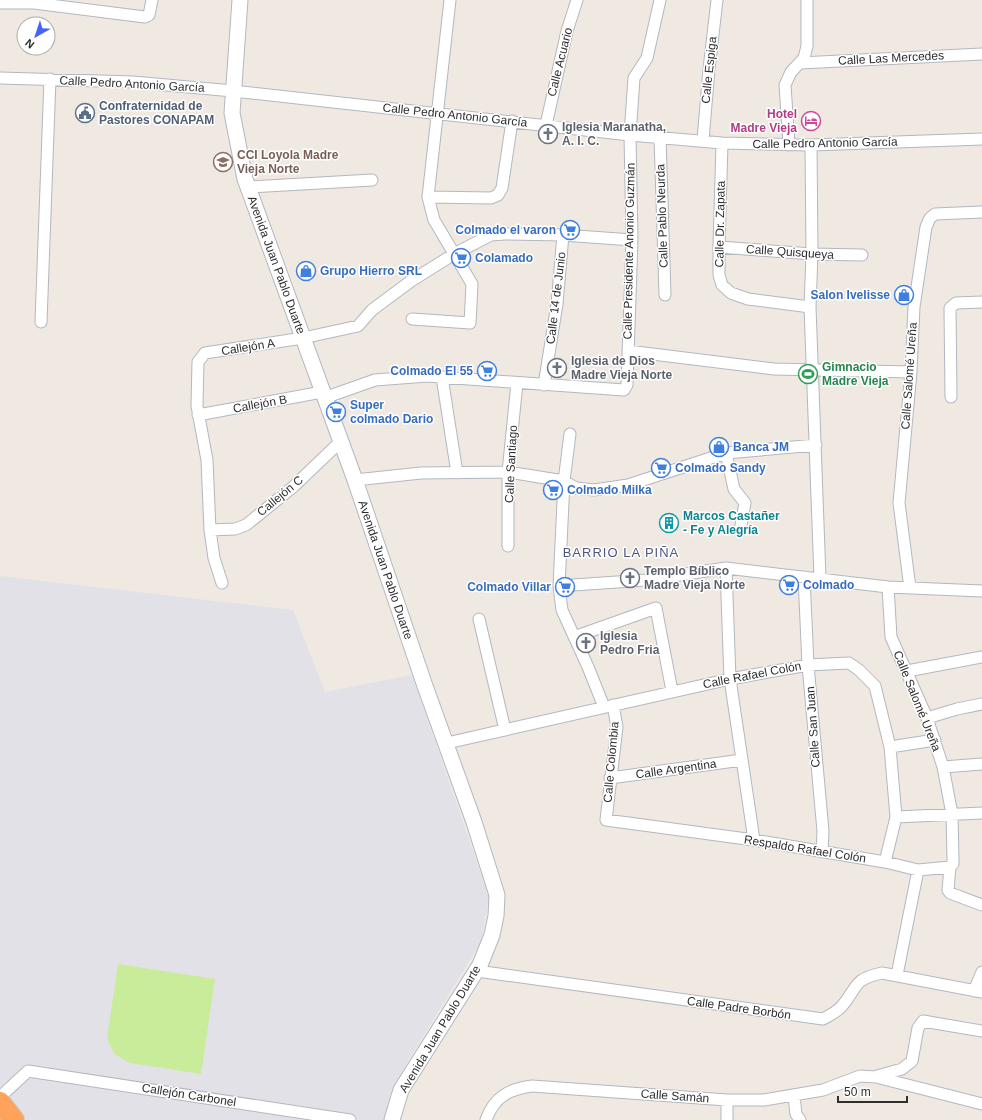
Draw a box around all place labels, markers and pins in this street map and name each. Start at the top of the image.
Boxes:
place label: Confraternidad de Pastores CONAPAM [99,99,214,127]
public building icon: Confraternidad de Pastores CONAPAM [74,102,96,124]
place label: Hotel Madre Vieja [731,107,797,135]
hotel icon: Hotel Madre Vieja [800,110,822,132]
place label: Iglesia Maranatha, A. I. C. [562,120,666,148]
church icon: Iglesia Maranatha, A. I. C. [537,123,559,145]
place label: CCI Loyola Madre Vieja Norte [237,148,339,176]
school or university icon: CCI Loyola Madre Vieja Norte [212,151,234,173]
supermarket icon: Colmado el varon [559,219,581,241]
place label: Colmado el varon [455,223,556,237]
supermarket icon: Colamado [450,247,472,269]
place label: Colamado [475,251,533,265]
shop icon: Grupo Hierro SRL [295,260,317,282]
place label: Grupo Hierro SRL [320,264,422,278]
shop icon: Salon Ivelisse [893,284,915,306]
place label: Salon Ivelisse [811,288,890,302]
place label: Iglesia de Dios Madre Vieja Norte [571,354,672,382]
church icon: Iglesia de Dios Madre Vieja Norte [546,357,568,379]
supermarket icon: Colmado El 55 [476,360,498,382]
place label: Gimnacio Madre Vieja [822,360,889,388]
sports icon: Gimnacio Madre Vieja [797,363,819,385]
place label: Colmado El 55 [390,364,473,378]
place label: Super colmado Dario [350,398,433,426]
supermarket icon: Super colmado Dario [325,401,347,423]
shop icon: Banca JM [708,436,730,458]
place label: Banca JM [733,440,789,454]
supermarket icon: Colmado Sandy [650,457,672,479]
place label: Colmado Sandy [675,461,766,475]
supermarket icon: Colmado Milka [542,479,564,501]
place label: Colmado Milka [567,483,652,497]
place label: Marcos Castañer - Fe y Alegría [683,509,780,537]
building icon: Marcos Castañer - Fe y Alegría [658,512,680,534]
place label: Templo Bíblico Madre Vieja Norte [644,564,745,592]
church icon: Templo Bíblico Madre Vieja Norte [619,567,641,589]
supermarket icon: Colmado [778,574,800,596]
supermarket icon: Colmado Villar [554,576,576,598]
place label: Colmado [803,578,854,592]
place label: Colmado Villar [467,580,551,594]
place label: Iglesia Pedro Fria [600,629,660,657]
church icon: Iglesia Pedro Fria [575,632,597,654]

